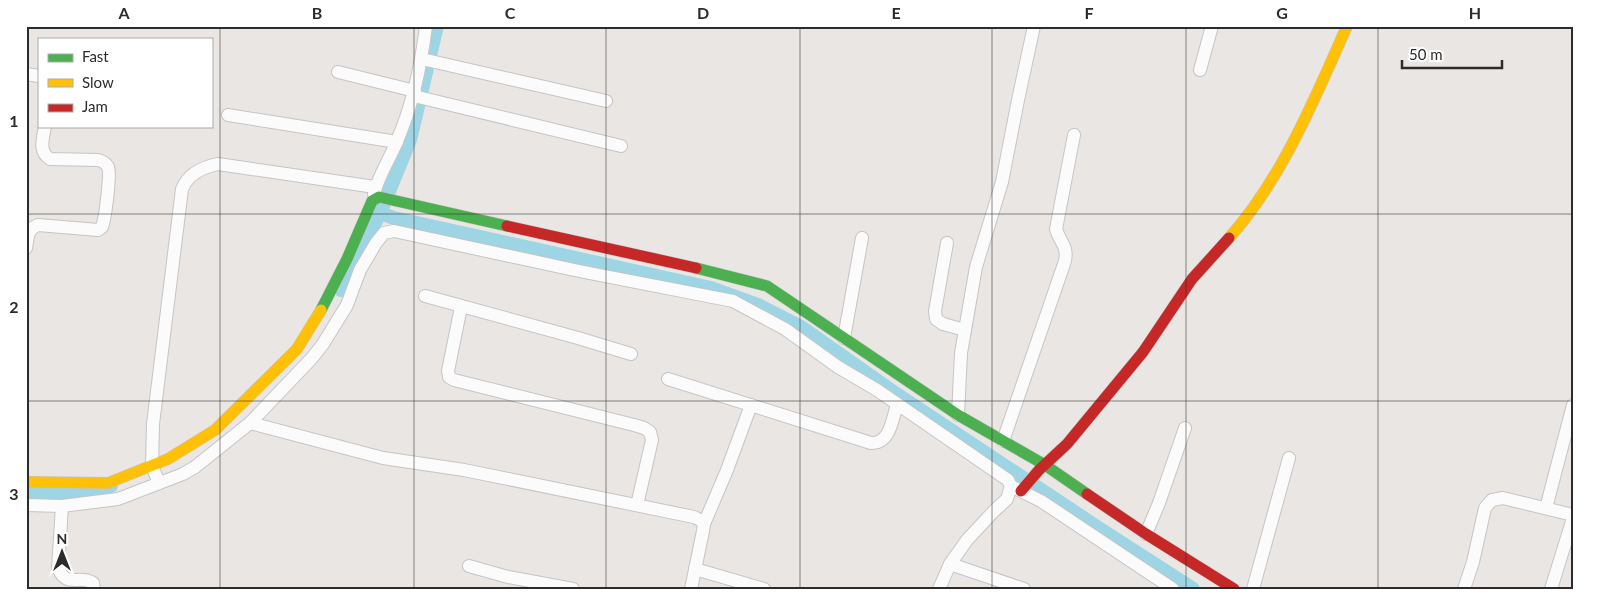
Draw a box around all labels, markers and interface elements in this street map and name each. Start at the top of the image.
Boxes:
text: A [117,3,130,22]
text: B [312,3,322,22]
text: C [505,3,516,22]
text: D [697,3,709,22]
text: E [891,3,901,22]
text: F [1084,3,1094,22]
text: G [1276,3,1288,22]
text: H [1469,3,1481,22]
legend [38,38,212,128]
scale bar [1402,38,1502,70]
text: 50 m [1409,45,1443,63]
text: Fast [82,47,109,65]
text: Slow [82,73,114,91]
text: Jam [82,97,108,115]
text: 1 [9,111,19,130]
text: 2 [9,297,19,316]
text: 3 [9,484,19,503]
north arrow [38,528,88,578]
text: N [57,530,67,547]

